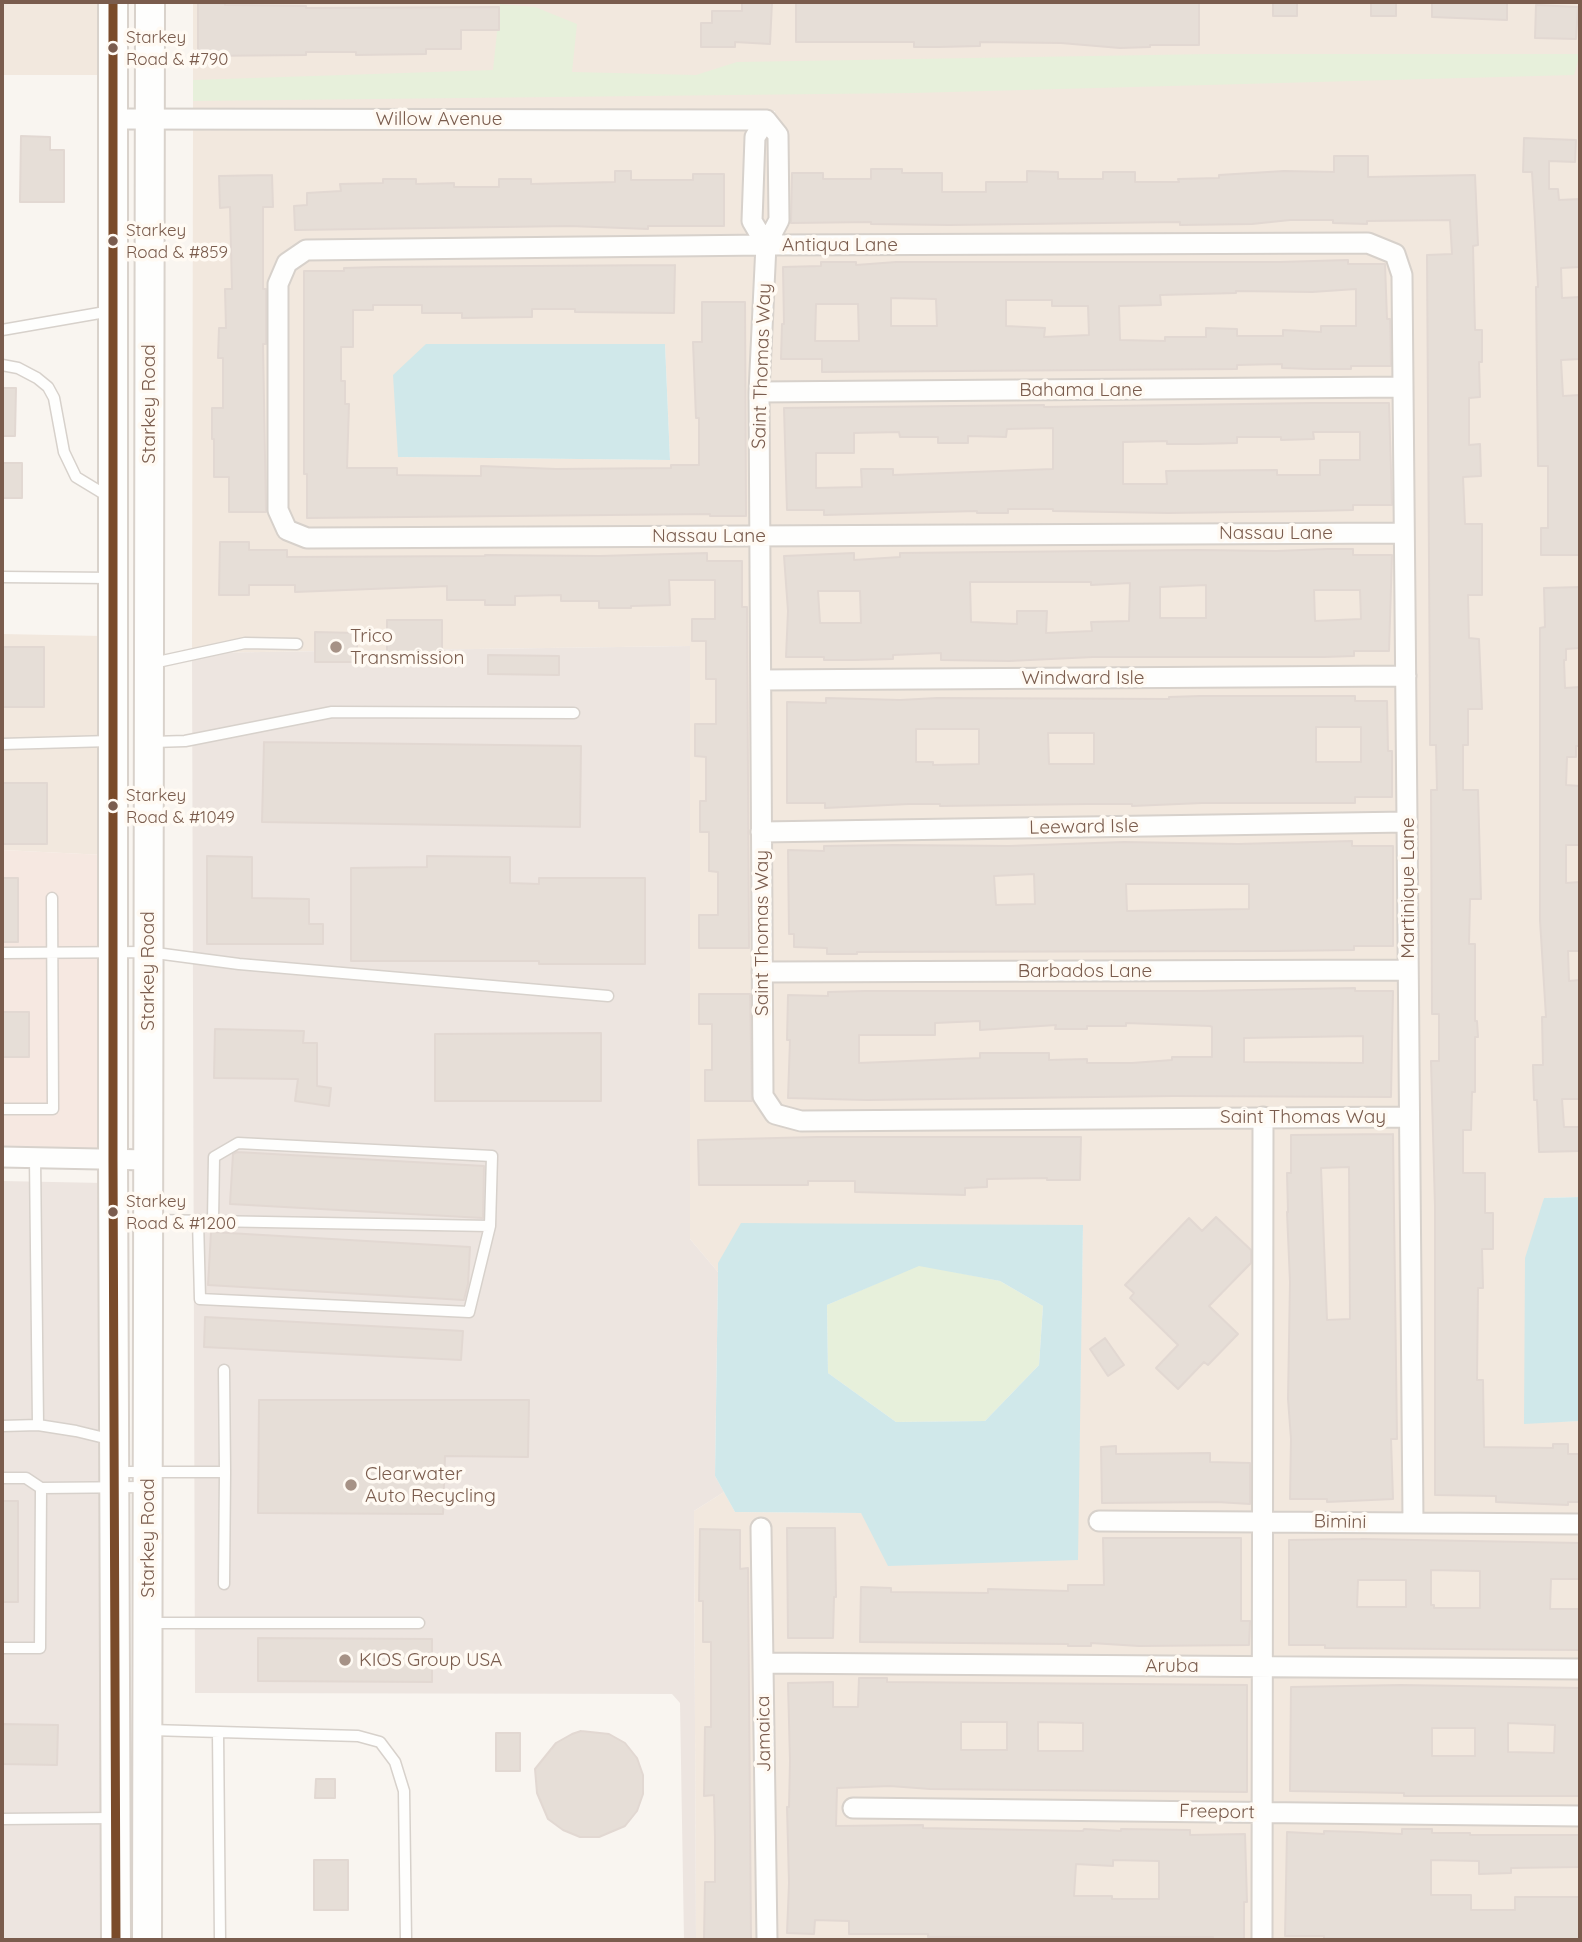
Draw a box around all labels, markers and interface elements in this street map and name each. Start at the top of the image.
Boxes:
place label: Starkey Road & #790 [126,28,228,68]
marker: Starkey Road & #790 [106,41,120,55]
street label: Willow Avenue [376,108,502,130]
place label: Starkey Road & #859 [126,221,228,261]
marker: Starkey Road & #859 [106,234,120,248]
street label: Antiqua Lane [782,234,898,256]
street label: Saint Thomas Way [748,283,776,449]
street label: Starkey Road [138,344,160,464]
street label: Bahama Lane [1019,379,1143,401]
street label: Nassau Lane [1219,522,1333,544]
street label: Nassau Lane [652,525,766,547]
place label: Trico Transmission [350,625,465,669]
marker: Trico Transmission [328,639,344,655]
street label: Windward Isle [1022,667,1144,689]
place label: Starkey Road & #1049 [126,786,235,826]
marker: Starkey Road & #1049 [106,799,120,813]
street label: Leeward Isle [1029,815,1139,839]
street label: Martinique Lane [1397,817,1419,959]
street label: Saint Thomas Way [751,850,773,1016]
street label: Starkey Road [137,911,159,1031]
street label: Barbados Lane [1018,960,1152,982]
street label: Saint Thomas Way [1220,1106,1386,1128]
place label: Starkey Road & #1200 [126,1192,236,1232]
marker: Starkey Road & #1200 [106,1205,120,1219]
place label: Clearwater Auto Recycling [365,1463,496,1507]
marker: Clearwater Auto Recycling [343,1477,359,1493]
street label: Starkey Road [137,1478,159,1598]
street label: Bimini [1313,1510,1367,1534]
place label: KIOS Group USA [359,1649,502,1671]
marker: KIOS Group USA [337,1652,353,1668]
street label: Aruba [1145,1655,1199,1677]
street label: Jamaica [752,1695,776,1773]
street label: Freeport [1179,1800,1255,1824]

